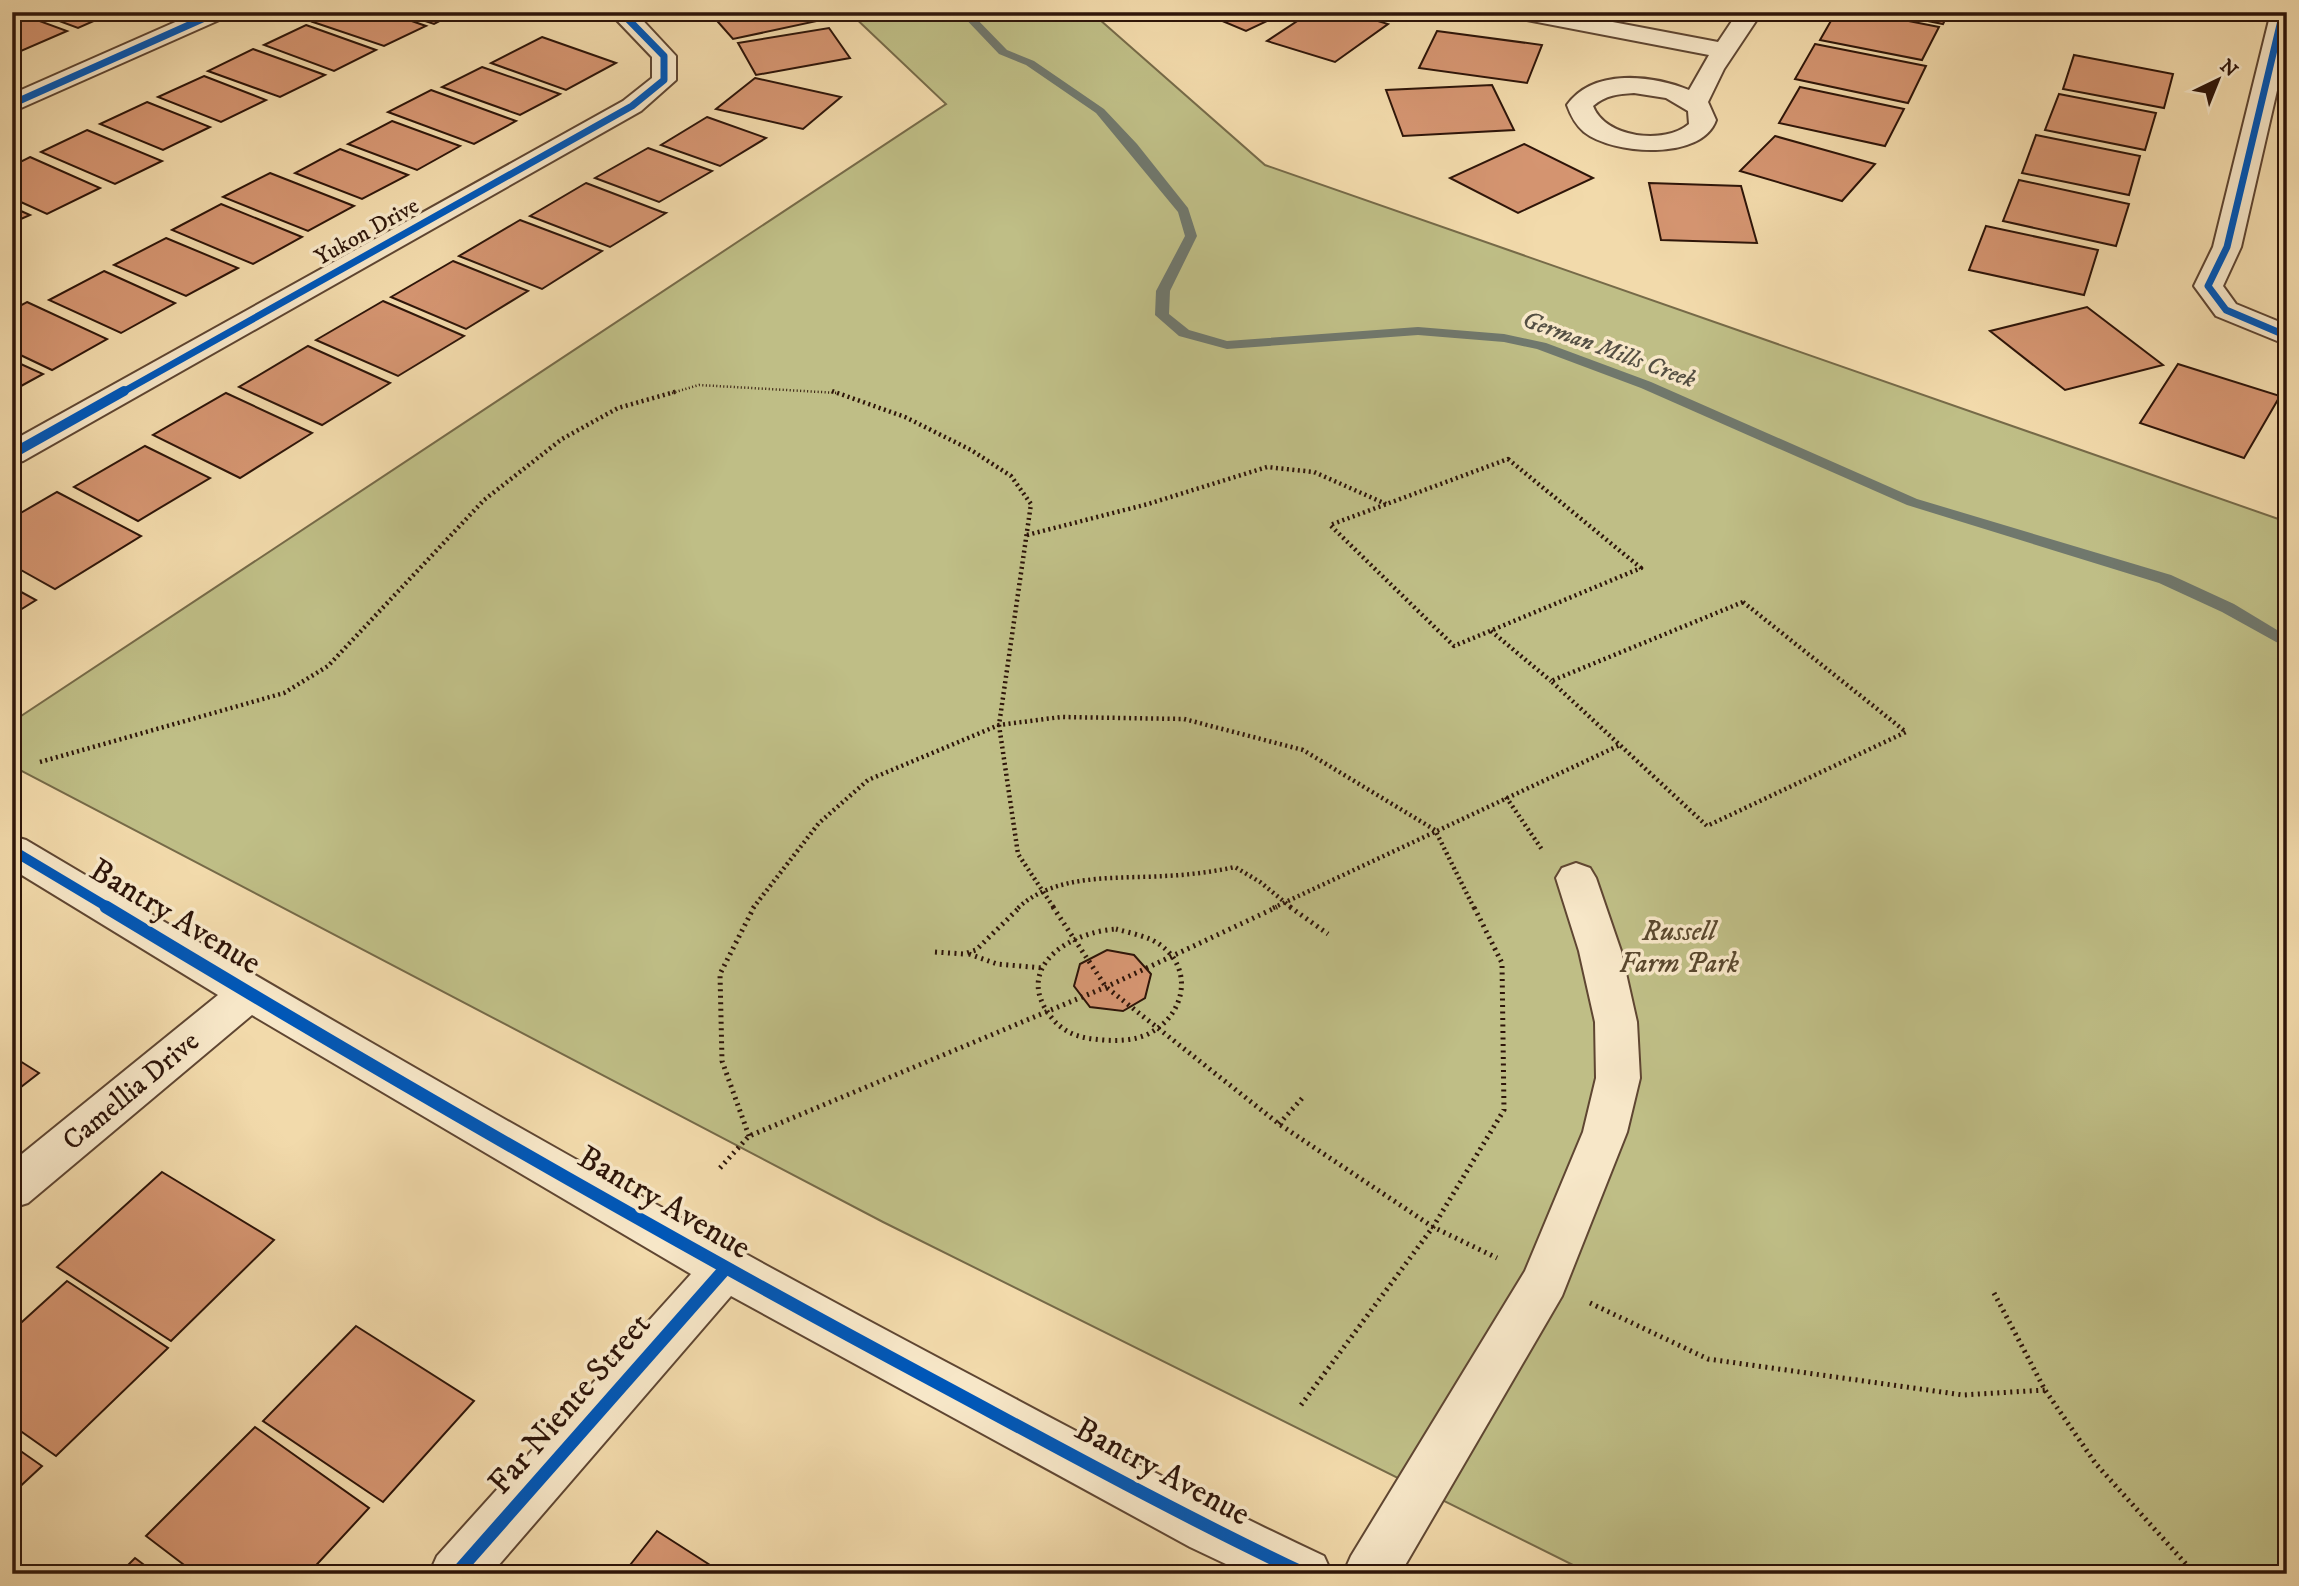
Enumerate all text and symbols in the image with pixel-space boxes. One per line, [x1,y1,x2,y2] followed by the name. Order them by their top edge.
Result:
[2184,46,2254,116] north arrow
[2215,55,2242,83] text: N
[310,192,424,272] street label: Yukon Drive
[1518,305,1700,395] water label: German Mills Creek
[82,850,268,984] street label: Bantry Avenue
[1619,914,1739,981] park label: Russell Farm Park
[56,1024,206,1158] street label: Camellia Drive
[570,1137,758,1269] street label: Bantry Avenue
[480,1305,660,1503] street label: Far Niente Street
[1067,1409,1257,1535] street label: Bantry Avenue

